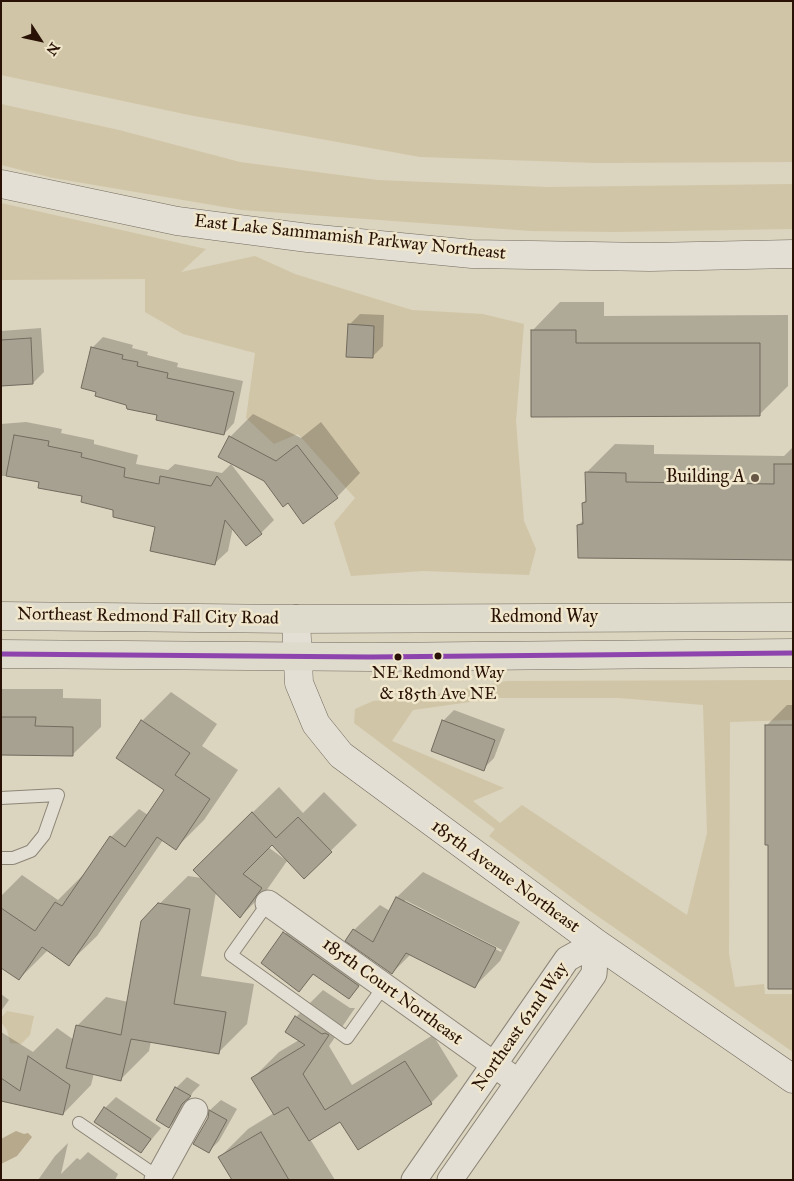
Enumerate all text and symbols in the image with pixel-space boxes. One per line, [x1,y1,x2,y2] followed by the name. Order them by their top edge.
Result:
[15,15,65,65] north arrow
[42,39,63,59] text: N
[193,211,507,265] street label: East Lake Sammamish Parkway Northeast
[666,467,745,489] place label: Building A
[749,472,761,484] marker: Building A
[17,604,279,630] street label: Northeast Redmond Fall City Road
[490,607,598,629] street label: Redmond Way
[433,651,443,661] marker: NE Redmond Way & 185th Ave NE
[393,652,403,662] unlabelled marker
[372,664,504,704] place label: NE Redmond Way & 185th Ave NE
[426,816,584,938] street label: 185th Avenue Northeast
[317,934,467,1050] street label: 185th Court Northeast
[469,959,573,1095] street label: Northeast 62nd Way

